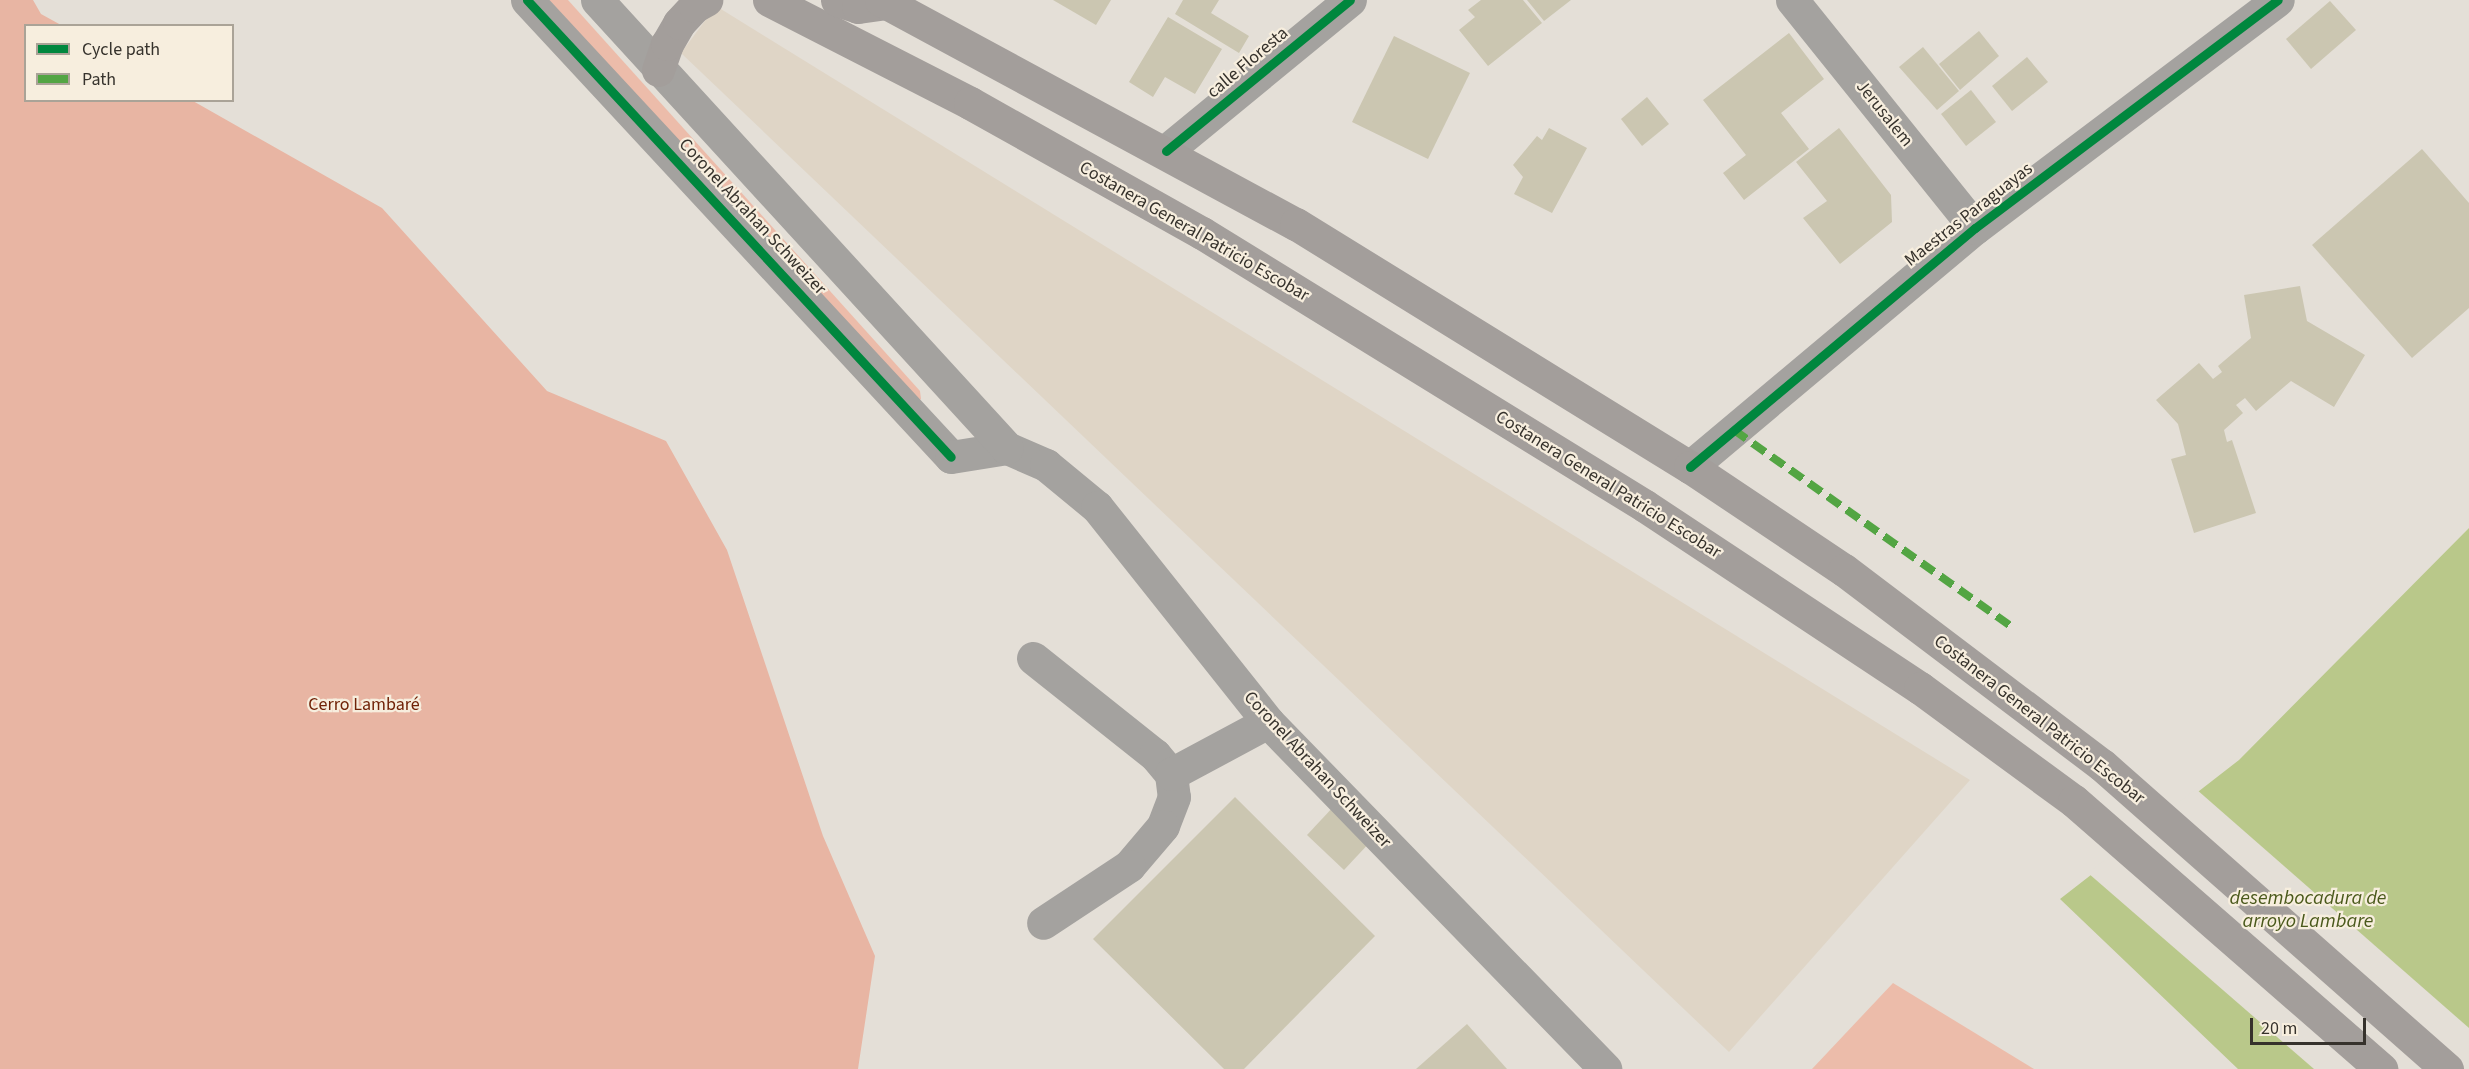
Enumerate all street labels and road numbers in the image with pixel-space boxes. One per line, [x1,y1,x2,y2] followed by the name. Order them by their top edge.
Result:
[1203,23,1293,103] street label: calle Floresta
[1851,77,1917,151] street label: Jerusalem
[674,134,830,300] street label: Coronel Abrahan Schweizer
[1075,157,1313,307] street label: Costanera General Patricio Escobar
[1901,158,2037,272] street label: Maestras Paraguayas
[1491,406,1725,564] street label: Costanera General Patricio Escobar
[1929,631,2149,809] street label: Costanera General Patricio Escobar
[1239,687,1395,853] street label: Coronel Abrahan Schweizer

